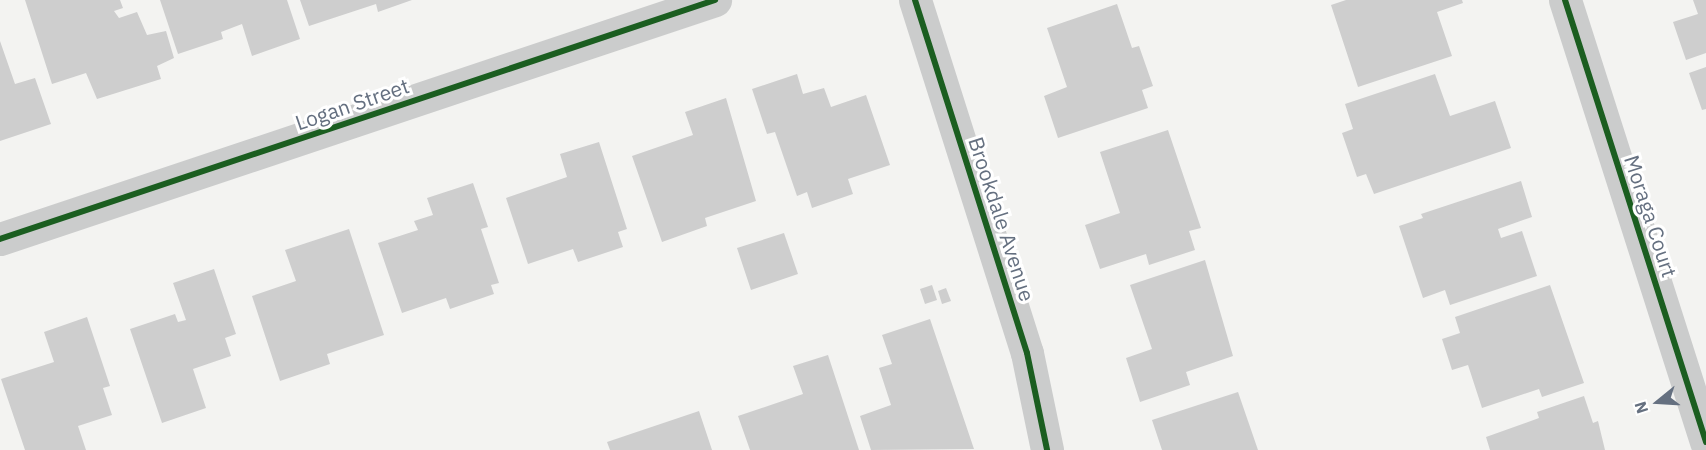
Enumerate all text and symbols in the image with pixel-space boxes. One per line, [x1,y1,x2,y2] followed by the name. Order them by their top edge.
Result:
[292,73,412,135] street label: Logan Street
[964,134,1040,304] street label: Brookdale Avenue
[1619,152,1683,280] street label: Moraga Court
[1628,372,1688,432] north arrow
[1630,399,1652,416] text: N

